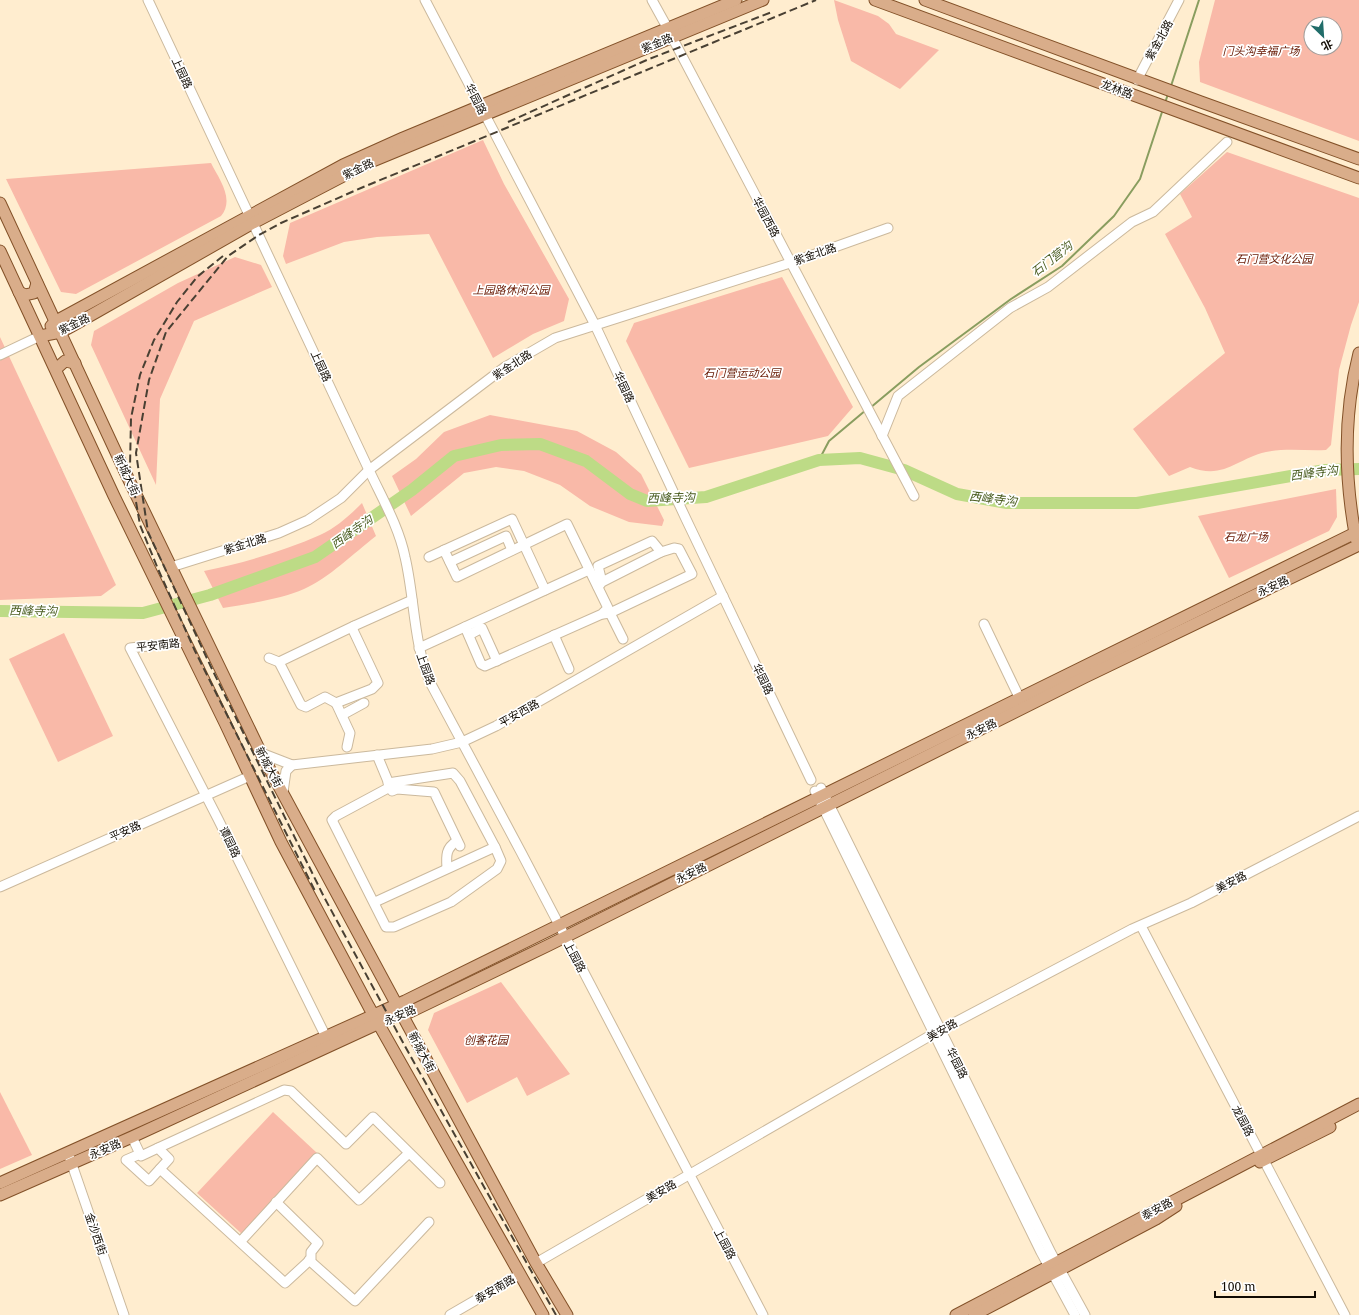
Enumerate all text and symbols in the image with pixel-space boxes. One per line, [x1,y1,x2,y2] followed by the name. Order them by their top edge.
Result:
[1303,16,1343,56] north arrow
[1141,17,1176,63] street label: 紫金北路
[639,29,675,56] street label: 紫金路
[1319,36,1336,55] text: 北
[1223,43,1300,58] park label: 门头沟幸福广场
[169,55,196,91] street label: 上园路
[1099,76,1135,101] street label: 龙林路
[462,81,491,117] street label: 华园路
[340,155,376,183] street label: 紫金路
[749,194,783,240] street label: 华园西路
[1028,236,1077,280] water label: 石门营沟
[792,239,838,268] street label: 紫金北路
[1236,251,1314,266] park label: 石门营文化公园
[473,282,551,297] park label: 上园路休闲公园
[56,310,92,338] street label: 紫金路
[489,346,534,383] street label: 紫金北路
[308,348,335,384] street label: 上园路
[704,365,782,380] park label: 石门营运动公园
[611,369,638,405] street label: 华园路
[111,452,144,498] street label: 新城大街
[1289,461,1341,484] water label: 西峰寺沟
[968,487,1020,510] water label: 西峰寺沟
[647,489,697,506] water label: 西峰寺沟
[327,510,378,552] water label: 西峰寺沟
[1224,529,1269,544] park label: 石龙广场
[222,530,268,557] street label: 紫金北路
[1255,572,1291,599] street label: 永安路
[9,602,59,619] water label: 西峰寺沟
[135,635,181,654] street label: 平安南路
[414,651,439,687] street label: 上园路
[749,661,777,697] street label: 华园路
[496,695,542,730] street label: 平安西路
[963,715,999,743] street label: 永安路
[252,744,286,790] street label: 新城大街
[107,817,143,844] street label: 平安路
[216,824,244,860] street label: 谭园路
[673,859,709,887] street label: 永安路
[1213,867,1249,896] street label: 美安路
[561,939,590,975] street label: 上园路
[382,1001,418,1028] street label: 永安路
[924,1015,960,1044] street label: 美安路
[405,1029,439,1075] street label: 新城大街
[464,1032,510,1047] park label: 创客花园
[943,1045,972,1081] street label: 华园路
[1229,1103,1258,1139] street label: 龙园路
[87,1135,123,1162] street label: 永安路
[643,1176,679,1205] street label: 美安路
[1139,1194,1175,1223] street label: 泰安路
[82,1211,111,1257] street label: 金沙西街
[711,1226,740,1262] street label: 上园路
[472,1271,518,1306] street label: 泰安南路
[1215,1273,1315,1299] scale bar
[1221,1278,1256,1295] text: 100 m

